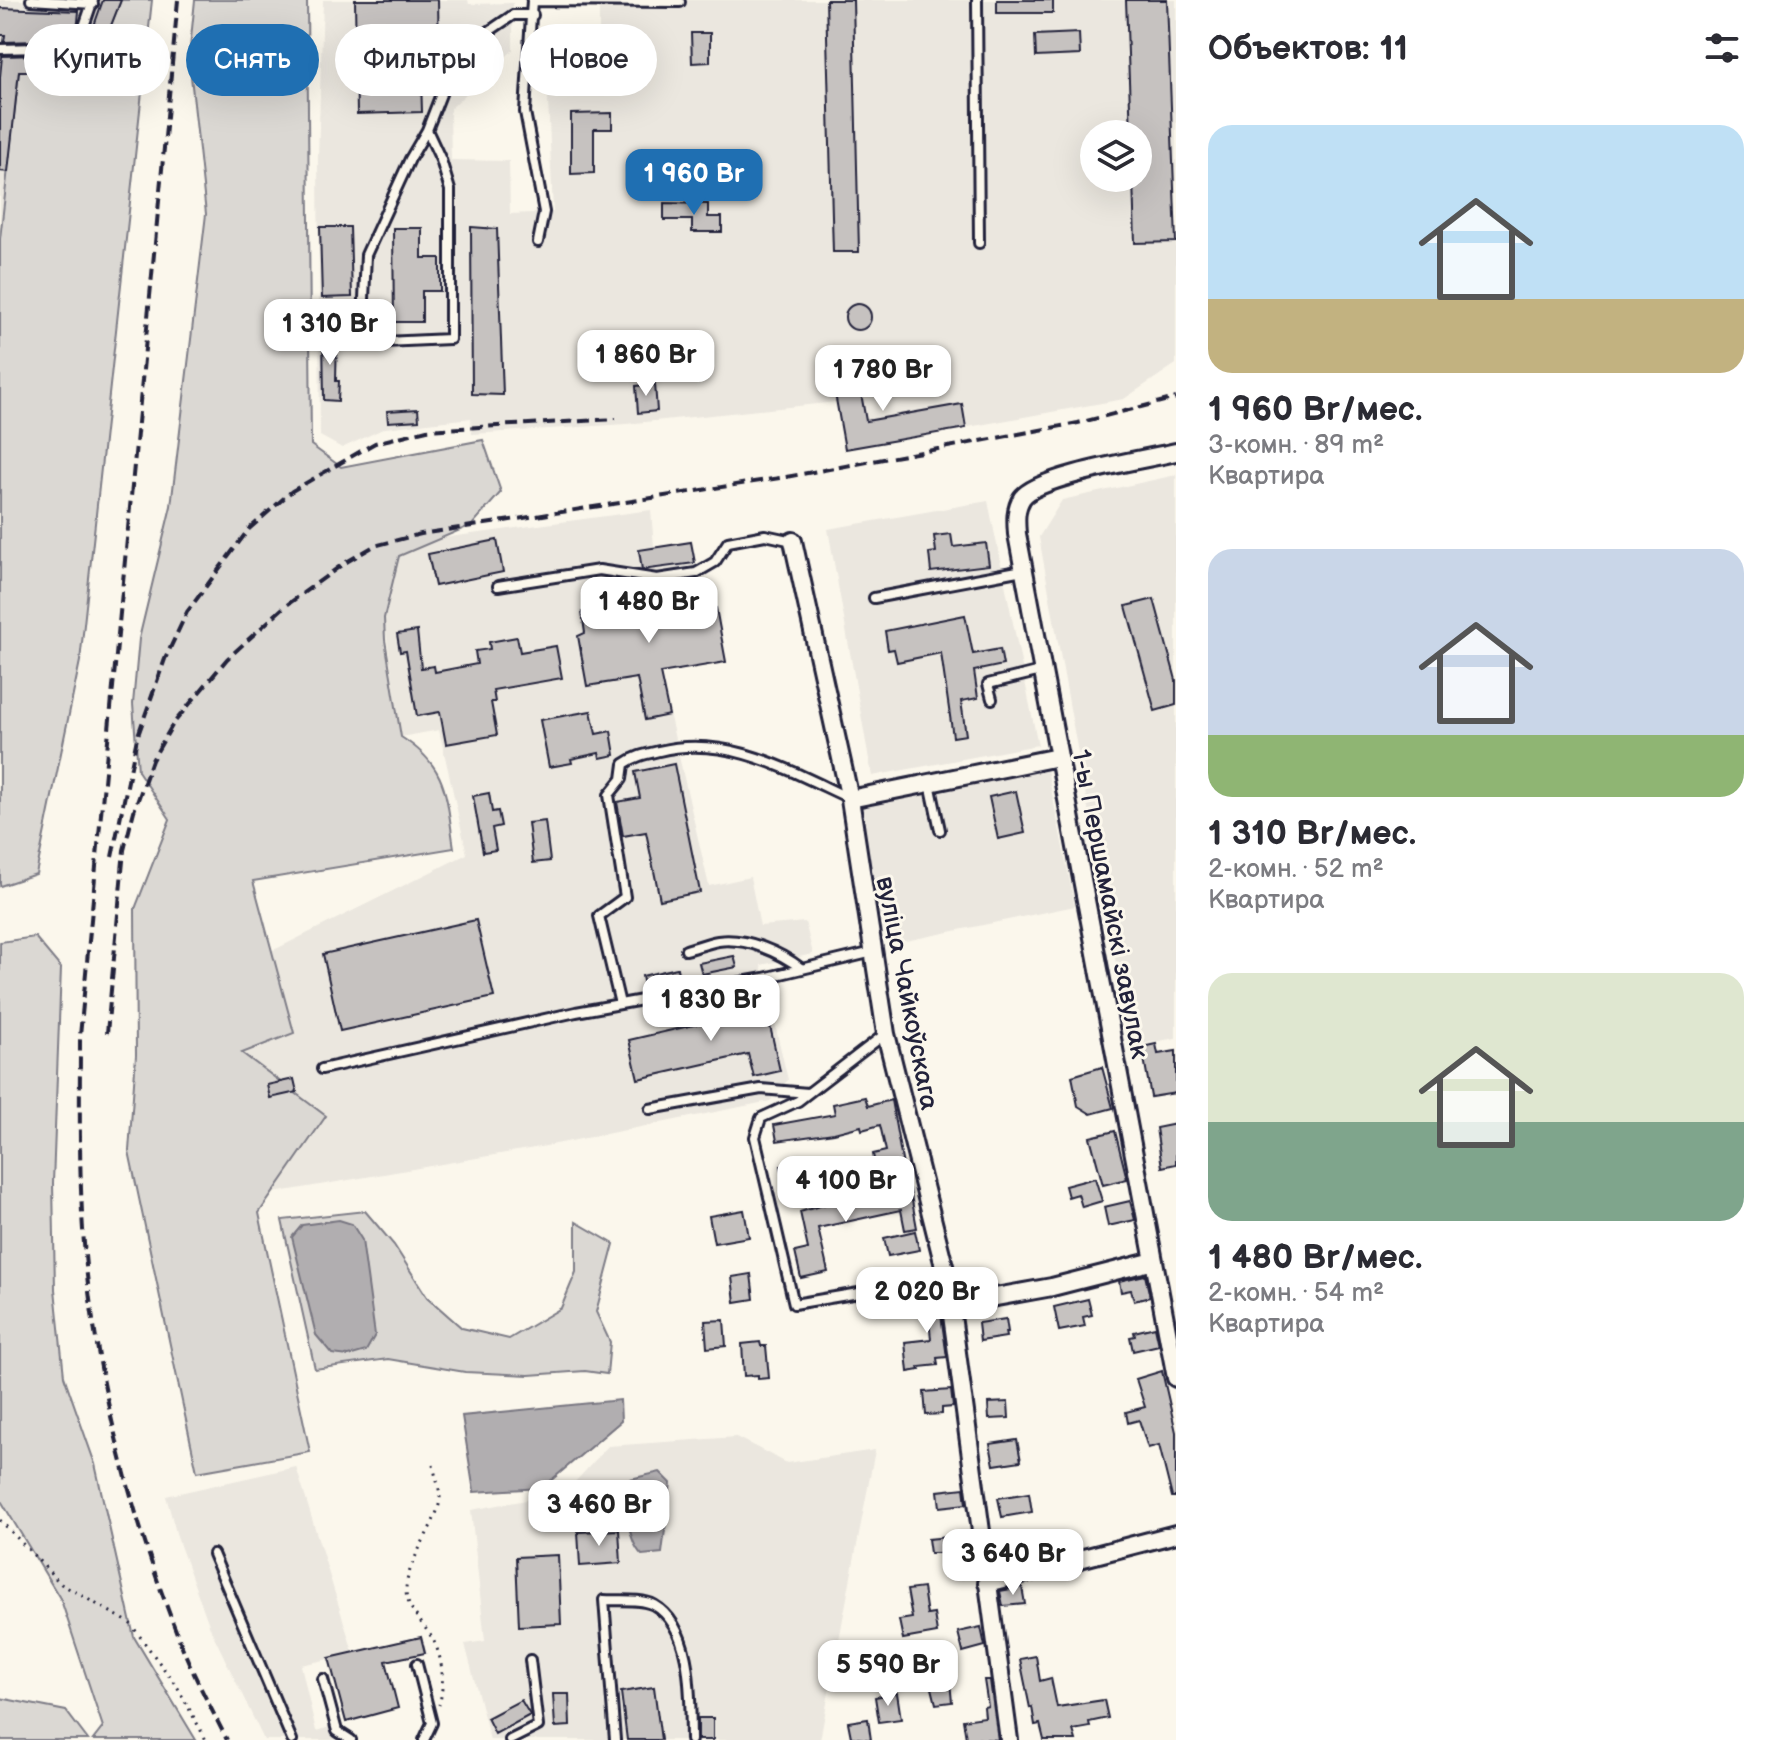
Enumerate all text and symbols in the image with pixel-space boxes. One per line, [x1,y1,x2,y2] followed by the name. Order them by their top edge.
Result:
[24,24,170,96] chip: Купить
[186,24,319,96] chip: Снять
[335,24,504,96] chip: Фильтры
[520,24,657,96] chip: Новое
[1700,26,1744,70] icon: filters
[1208,28,1408,69] text: Объектов: 11
[1080,120,1152,192] map controls
[1080,120,1152,192] button: layers
[611,149,777,217] pin: 1 960 Br
[644,159,744,190] text: 1 960 Br
[1404,177,1548,321] icon: home
[247,299,413,367] pin: 1 310 Br
[282,309,378,340] text: 1 310 Br
[563,330,729,398] pin: 1 860 Br
[595,340,697,371] text: 1 860 Br
[800,345,966,413] pin: 1 780 Br
[833,355,933,386] text: 1 780 Br
[1208,389,1422,430] text: 1 960 Br/мес.
[1208,430,1384,461] text: 3-комн. · 89 m²
[1208,461,1325,492] text: Квартира
[566,577,732,645] pin: 1 480 Br
[599,587,699,618] text: 1 480 Br
[1404,601,1548,745] icon: home
[1064,747,1155,1062] street label: 1-ы Першамайскі завулак
[1208,813,1416,854] text: 1 310 Br/мес.
[1208,854,1384,885] text: 2-комн. · 52 m²
[869,874,944,1113] street label: вуліца Чайкоўскага
[1208,885,1325,916] text: Квартира
[628,975,794,1043] pin: 1 830 Br
[661,985,761,1016] text: 1 830 Br
[1404,1025,1548,1169] icon: home
[763,1156,929,1224] pin: 4 100 Br
[795,1166,897,1197] text: 4 100 Br
[1208,1237,1422,1278] text: 1 480 Br/мес.
[844,1267,1010,1335] pin: 2 020 Br
[874,1277,980,1308] text: 2 020 Br
[1208,1278,1384,1309] text: 2-комн. · 54 m²
[1208,1309,1325,1340] text: Квартира
[516,1480,682,1548] pin: 3 460 Br
[546,1490,652,1521] text: 3 460 Br
[930,1529,1096,1597] pin: 3 640 Br
[960,1539,1066,1570] text: 3 640 Br
[805,1640,971,1708] pin: 5 590 Br
[836,1650,940,1681] text: 5 590 Br

